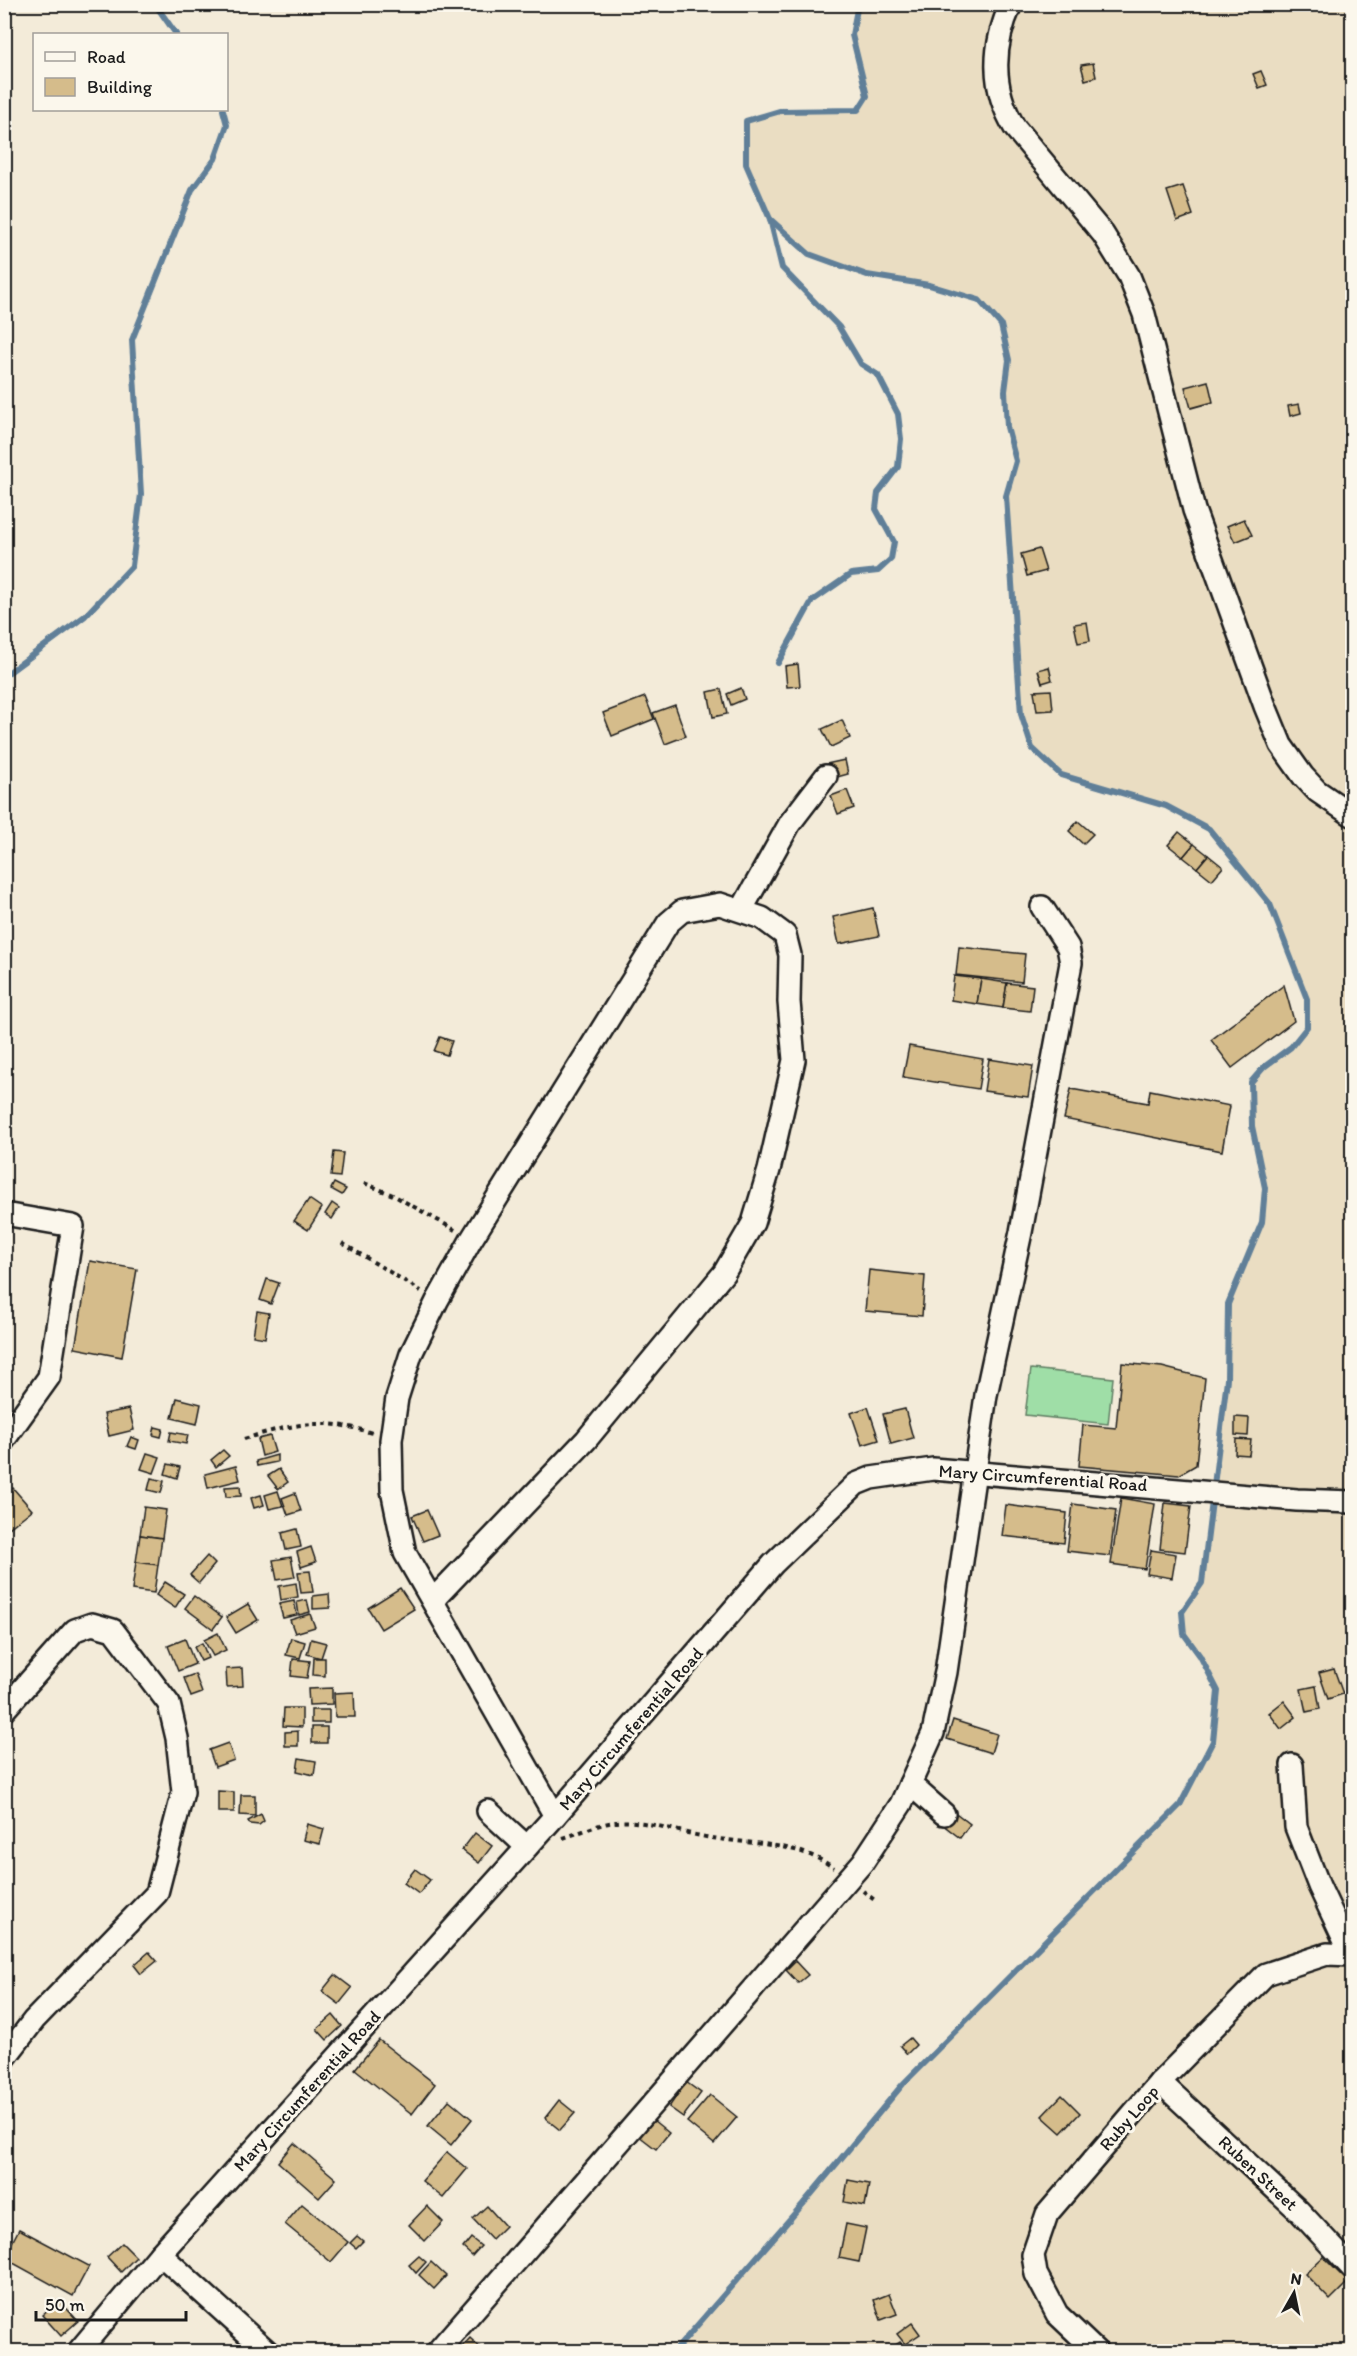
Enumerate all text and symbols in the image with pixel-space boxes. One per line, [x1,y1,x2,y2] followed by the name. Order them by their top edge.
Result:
[33,33,228,111] legend
[87,46,126,68] text: Road
[87,76,153,98] text: Building
[938,1460,1148,1496] street label: Mary Circumferential Road
[554,1643,708,1815] street label: Mary Circumferential Road
[229,2006,385,2176] street label: Mary Circumferential Road
[1095,2081,1163,2155] street label: Ruby Loop
[1214,2131,1302,2215] street label: Ruben Street
[1264,2263,1324,2323] north arrow
[1289,2268,1303,2289] text: N
[36,2284,186,2322] scale bar
[45,2294,85,2316] text: 50 m

